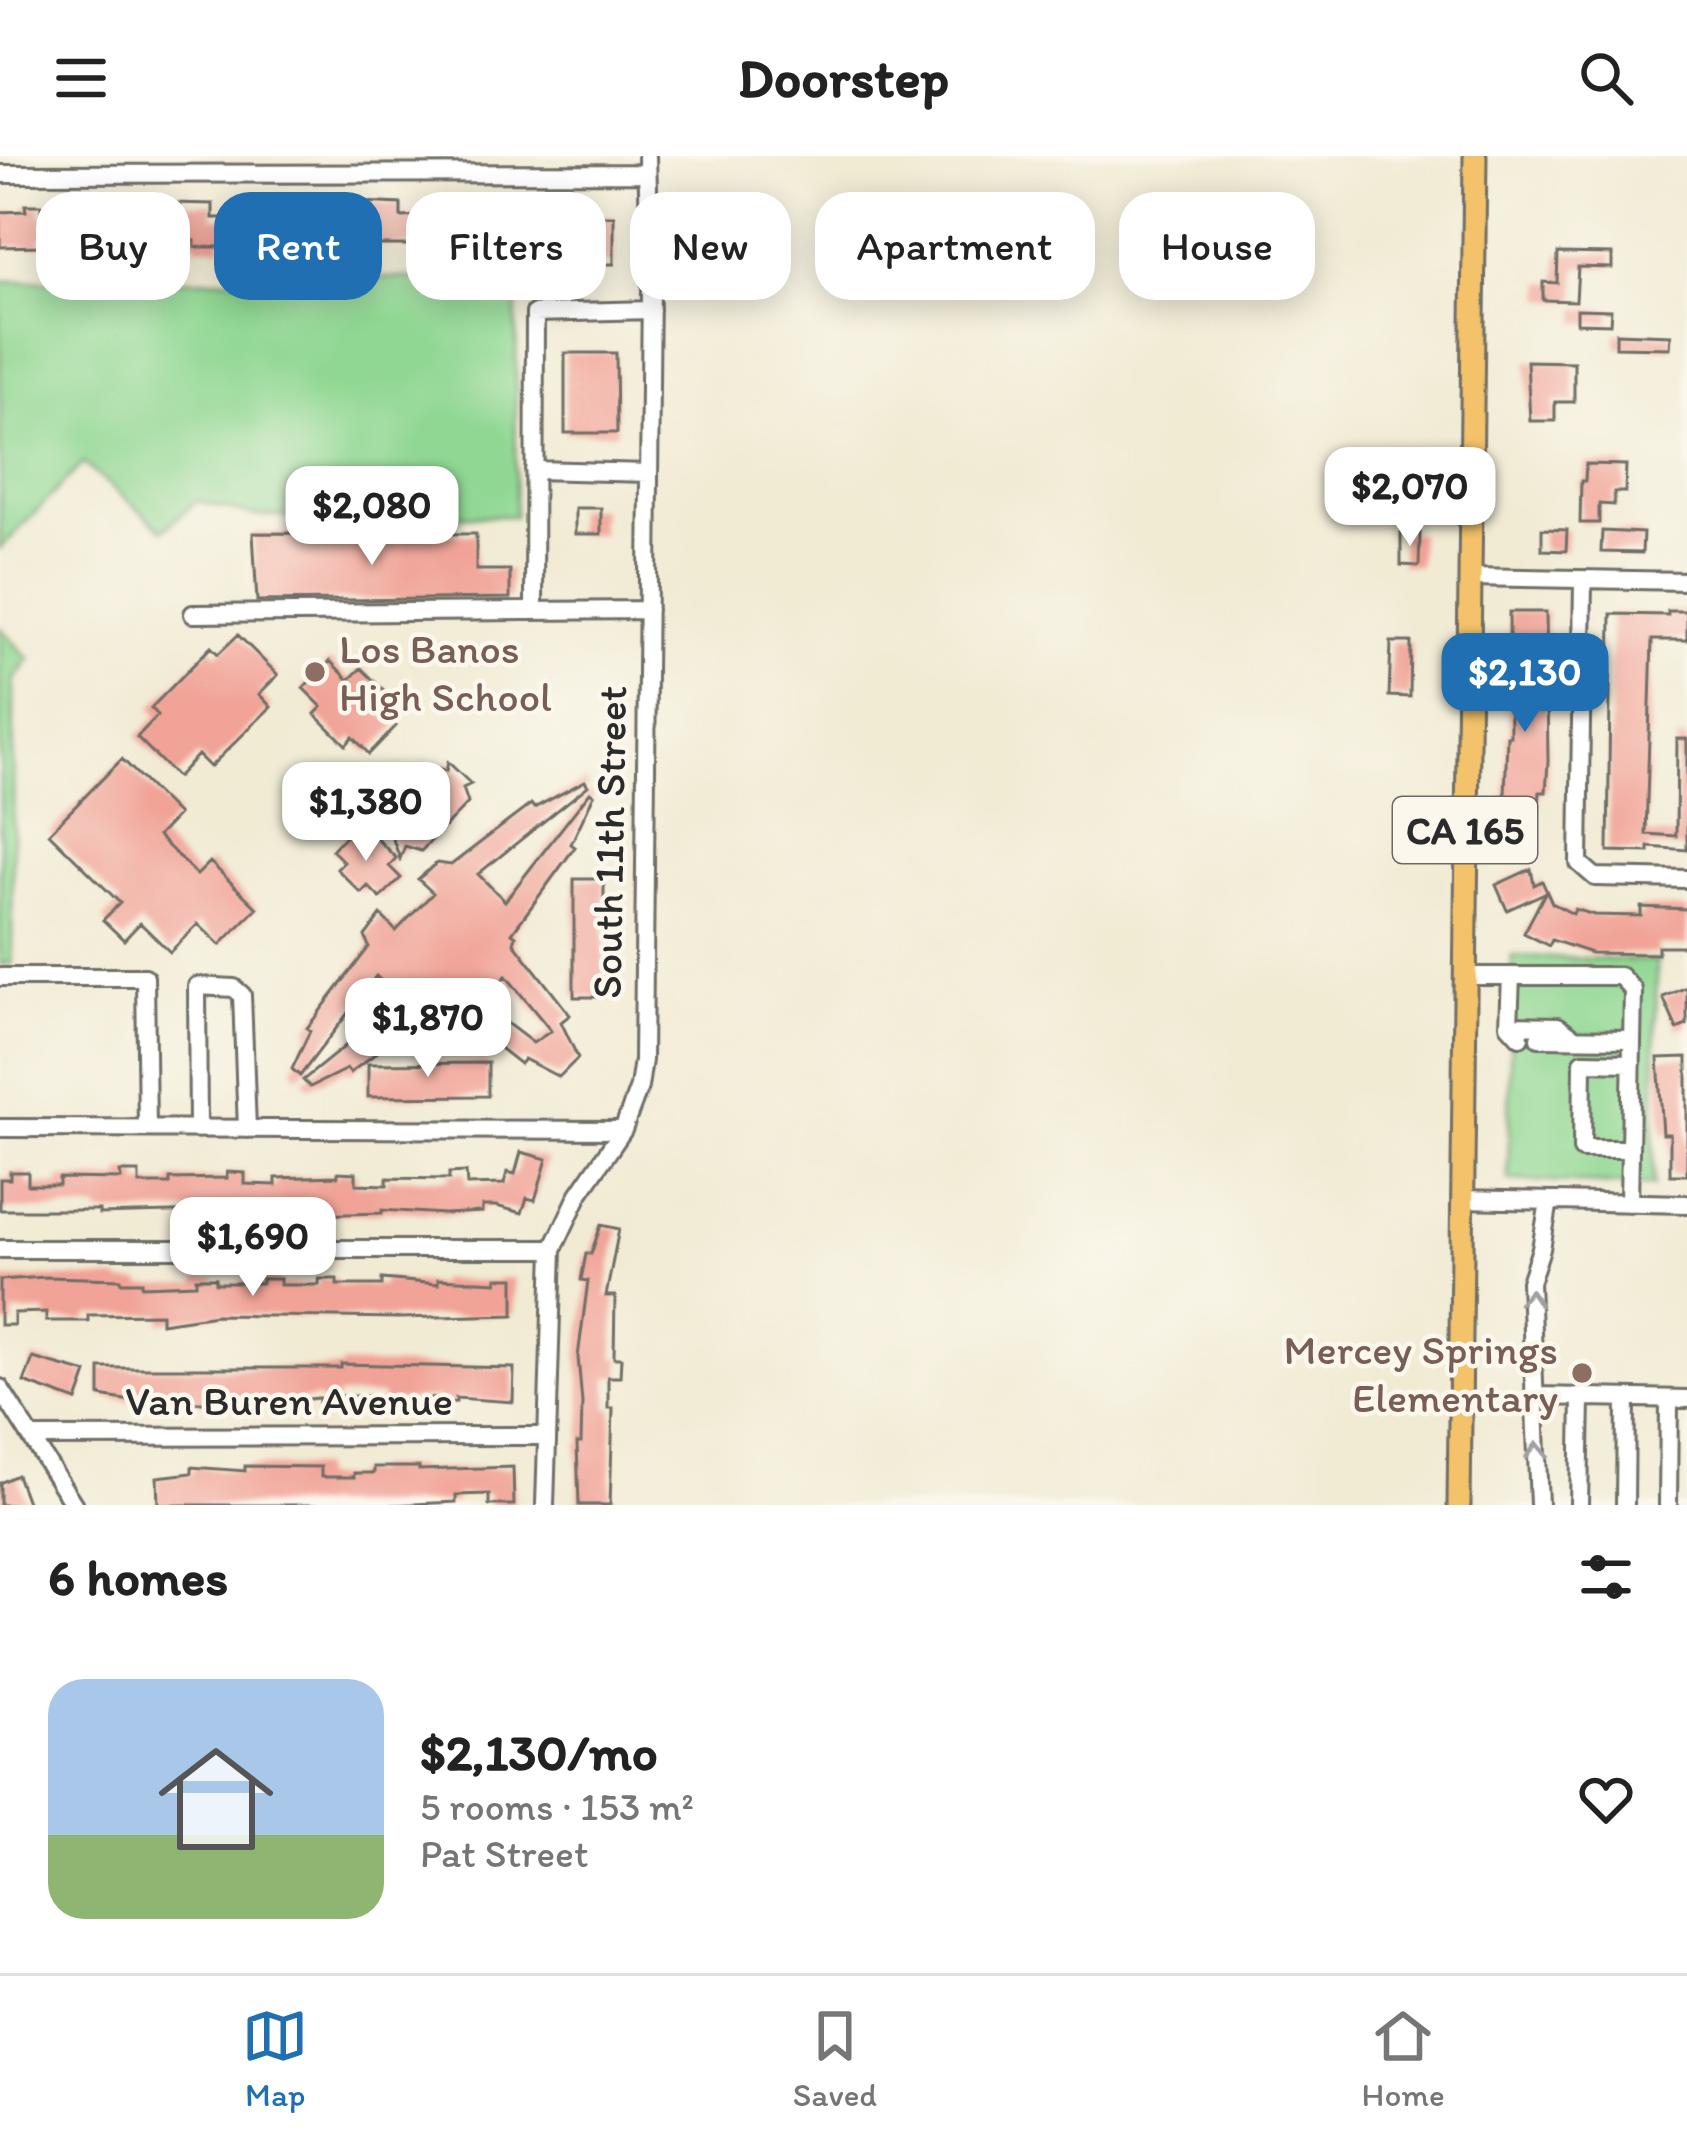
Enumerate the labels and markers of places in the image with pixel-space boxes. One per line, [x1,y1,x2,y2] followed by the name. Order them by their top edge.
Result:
[1312,447,1508,549] pin: $2,070
[274,466,470,568] pin: $2,080
[339,623,552,722] place label: Los Banos High School
[1427,633,1623,735] pin: $2,130
[302,659,328,685] marker: Los Banos High School
[268,762,464,864] pin: $1,380
[330,978,526,1080] pin: $1,870
[155,1197,351,1299] pin: $1,690
[1284,1324,1558,1423] place label: Mercey Springs Elementary
[1569,1360,1595,1386] marker: Mercey Springs Elementary

